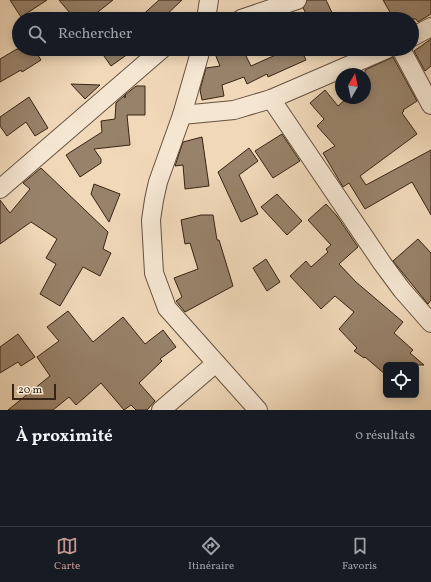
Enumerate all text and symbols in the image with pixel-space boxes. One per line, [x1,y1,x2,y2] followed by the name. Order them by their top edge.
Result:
[12,12,419,56] search box
[26,23,48,45] icon: search
[58,24,132,45] text: Rechercher
[335,68,371,104] north arrow
[383,362,419,398] map controls
[383,362,419,398] button: locate
[12,382,56,401] scale bar
[18,383,42,398] text: 20 m
[16,425,113,448] text: À proximité
[355,427,415,445] text: 0 résultats
[54,535,80,574] tab: Carte
[188,535,234,574] tab: Itinéraire
[342,535,377,574] tab: Favoris

